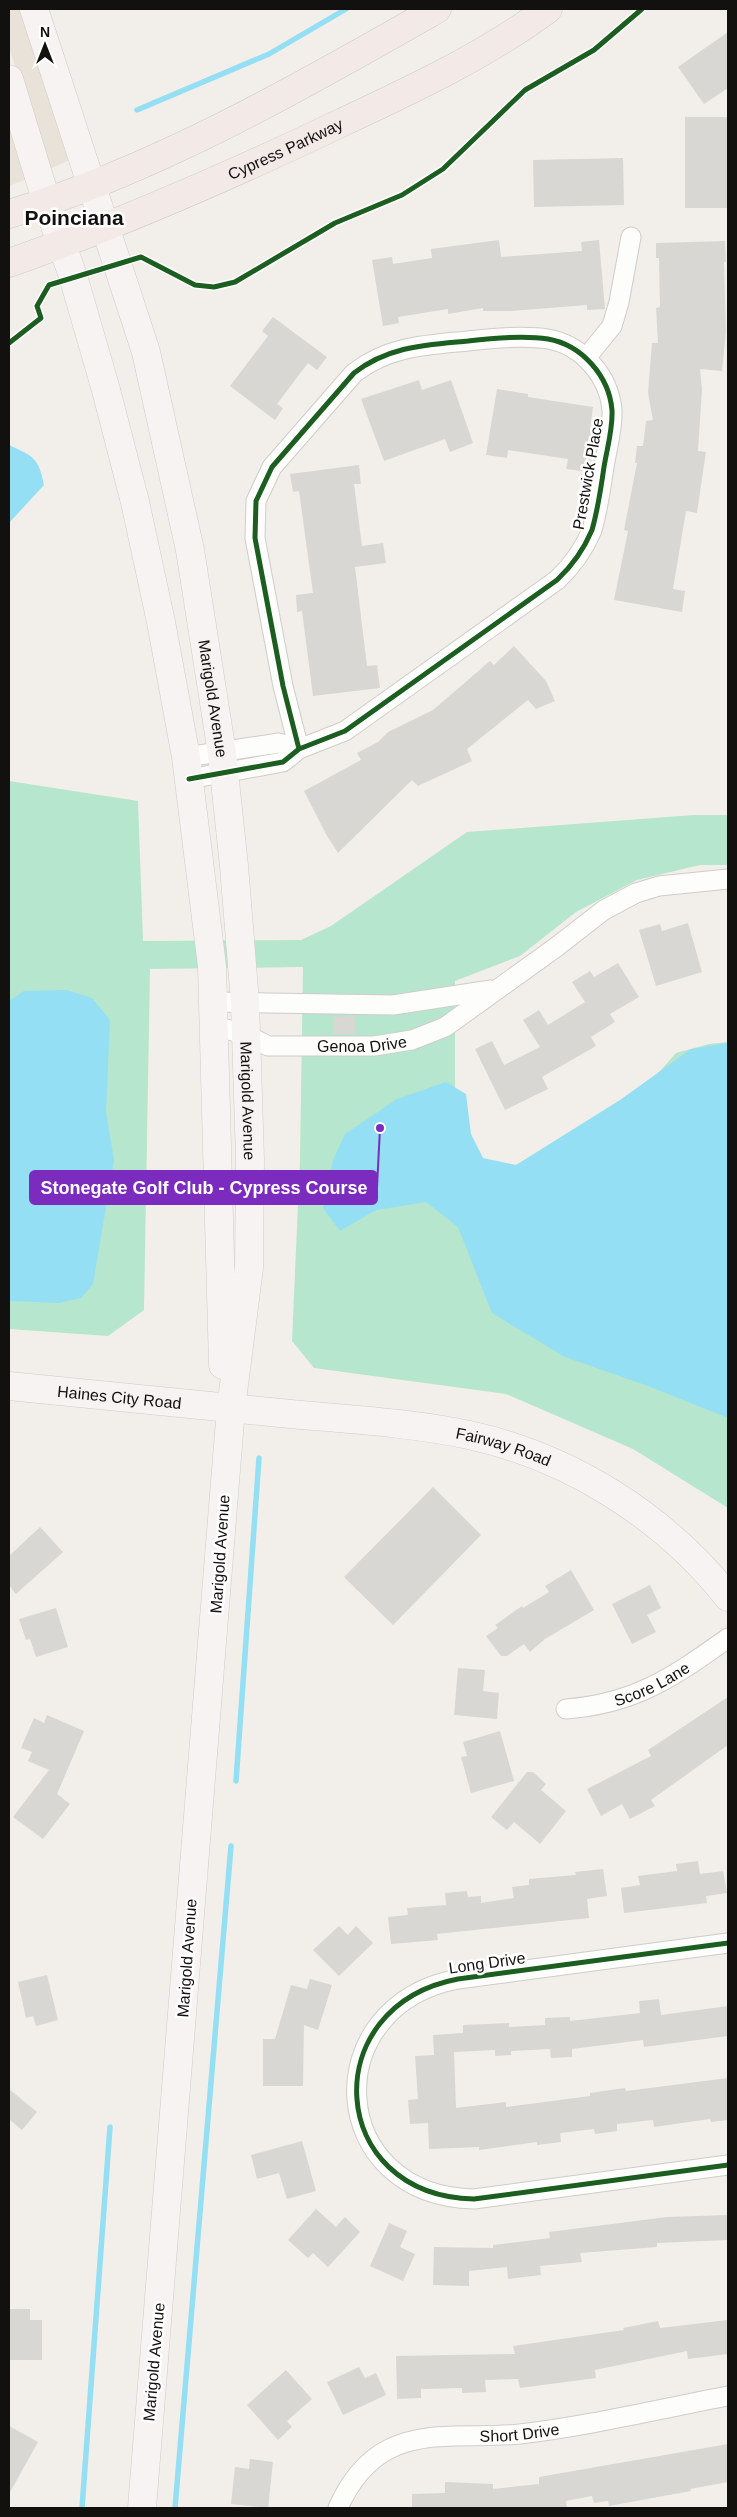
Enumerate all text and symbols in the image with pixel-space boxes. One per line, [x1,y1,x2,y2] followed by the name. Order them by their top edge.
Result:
[20,20,70,70] north arrow
[40,24,50,40] text: N
[225,115,345,183] street label: Cypress Parkway
[24,206,124,229] district label: Poinciana
[570,417,606,531] street label: Prestwick Place
[196,638,231,759] street label: Marigold Avenue
[317,1032,408,1055] street label: Genoa Drive
[238,1041,259,1161] street label: Marigold Avenue
[30,1171,377,1204] callout: Stonegate Golf Club - Cypress Course
[40,1178,368,1198] text: Stonegate Golf Club - Cypress Course
[57,1382,182,1412] street label: Haines City Road
[454,1424,554,1469] street label: Fairway Road
[207,1494,233,1614] street label: Marigold Avenue
[612,1659,692,1709] street label: Score Lane
[174,1898,200,2018] street label: Marigold Avenue
[448,1949,527,1977] street label: Long Drive
[140,2302,168,2422] street label: Marigold Avenue
[480,2420,561,2444] street label: Short Drive

